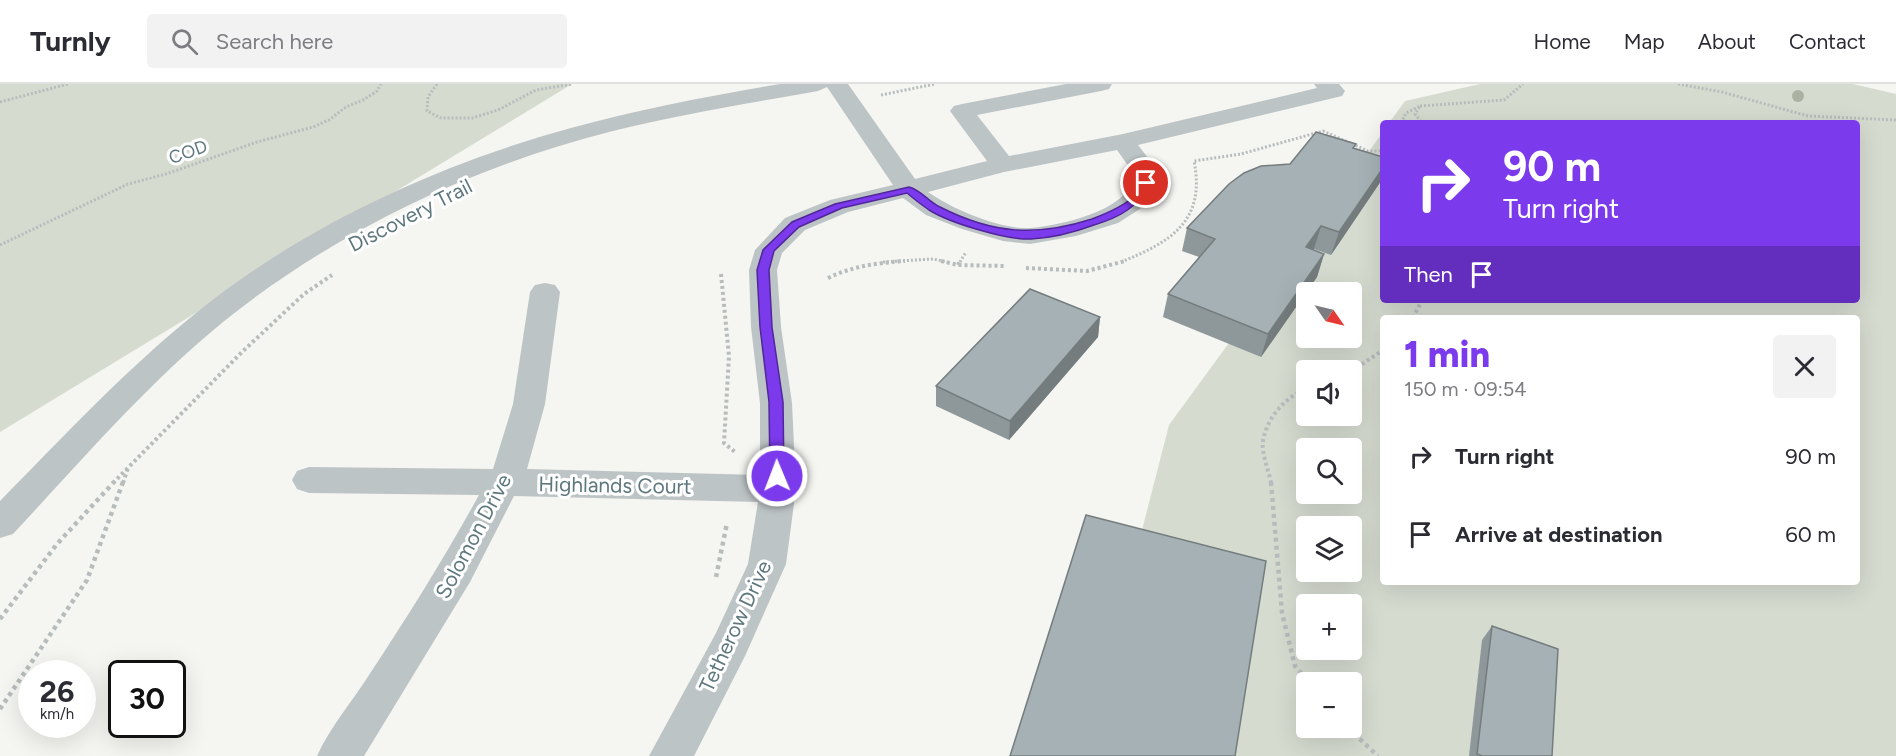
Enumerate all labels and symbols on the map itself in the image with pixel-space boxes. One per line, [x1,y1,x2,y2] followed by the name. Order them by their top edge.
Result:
[166,135,210,169] street label: COD
[1120,157,1171,208] pin
[344,173,476,257] street label: Discovery Trail
[1296,282,1362,348] north arrow
[745,444,809,508] position arrow
[430,469,516,603] street label: Solomon Drive
[538,471,692,499] street label: Highlands Court
[694,556,776,696] street label: Tetherow Drive
[108,660,186,738] speed limit sign: 30

